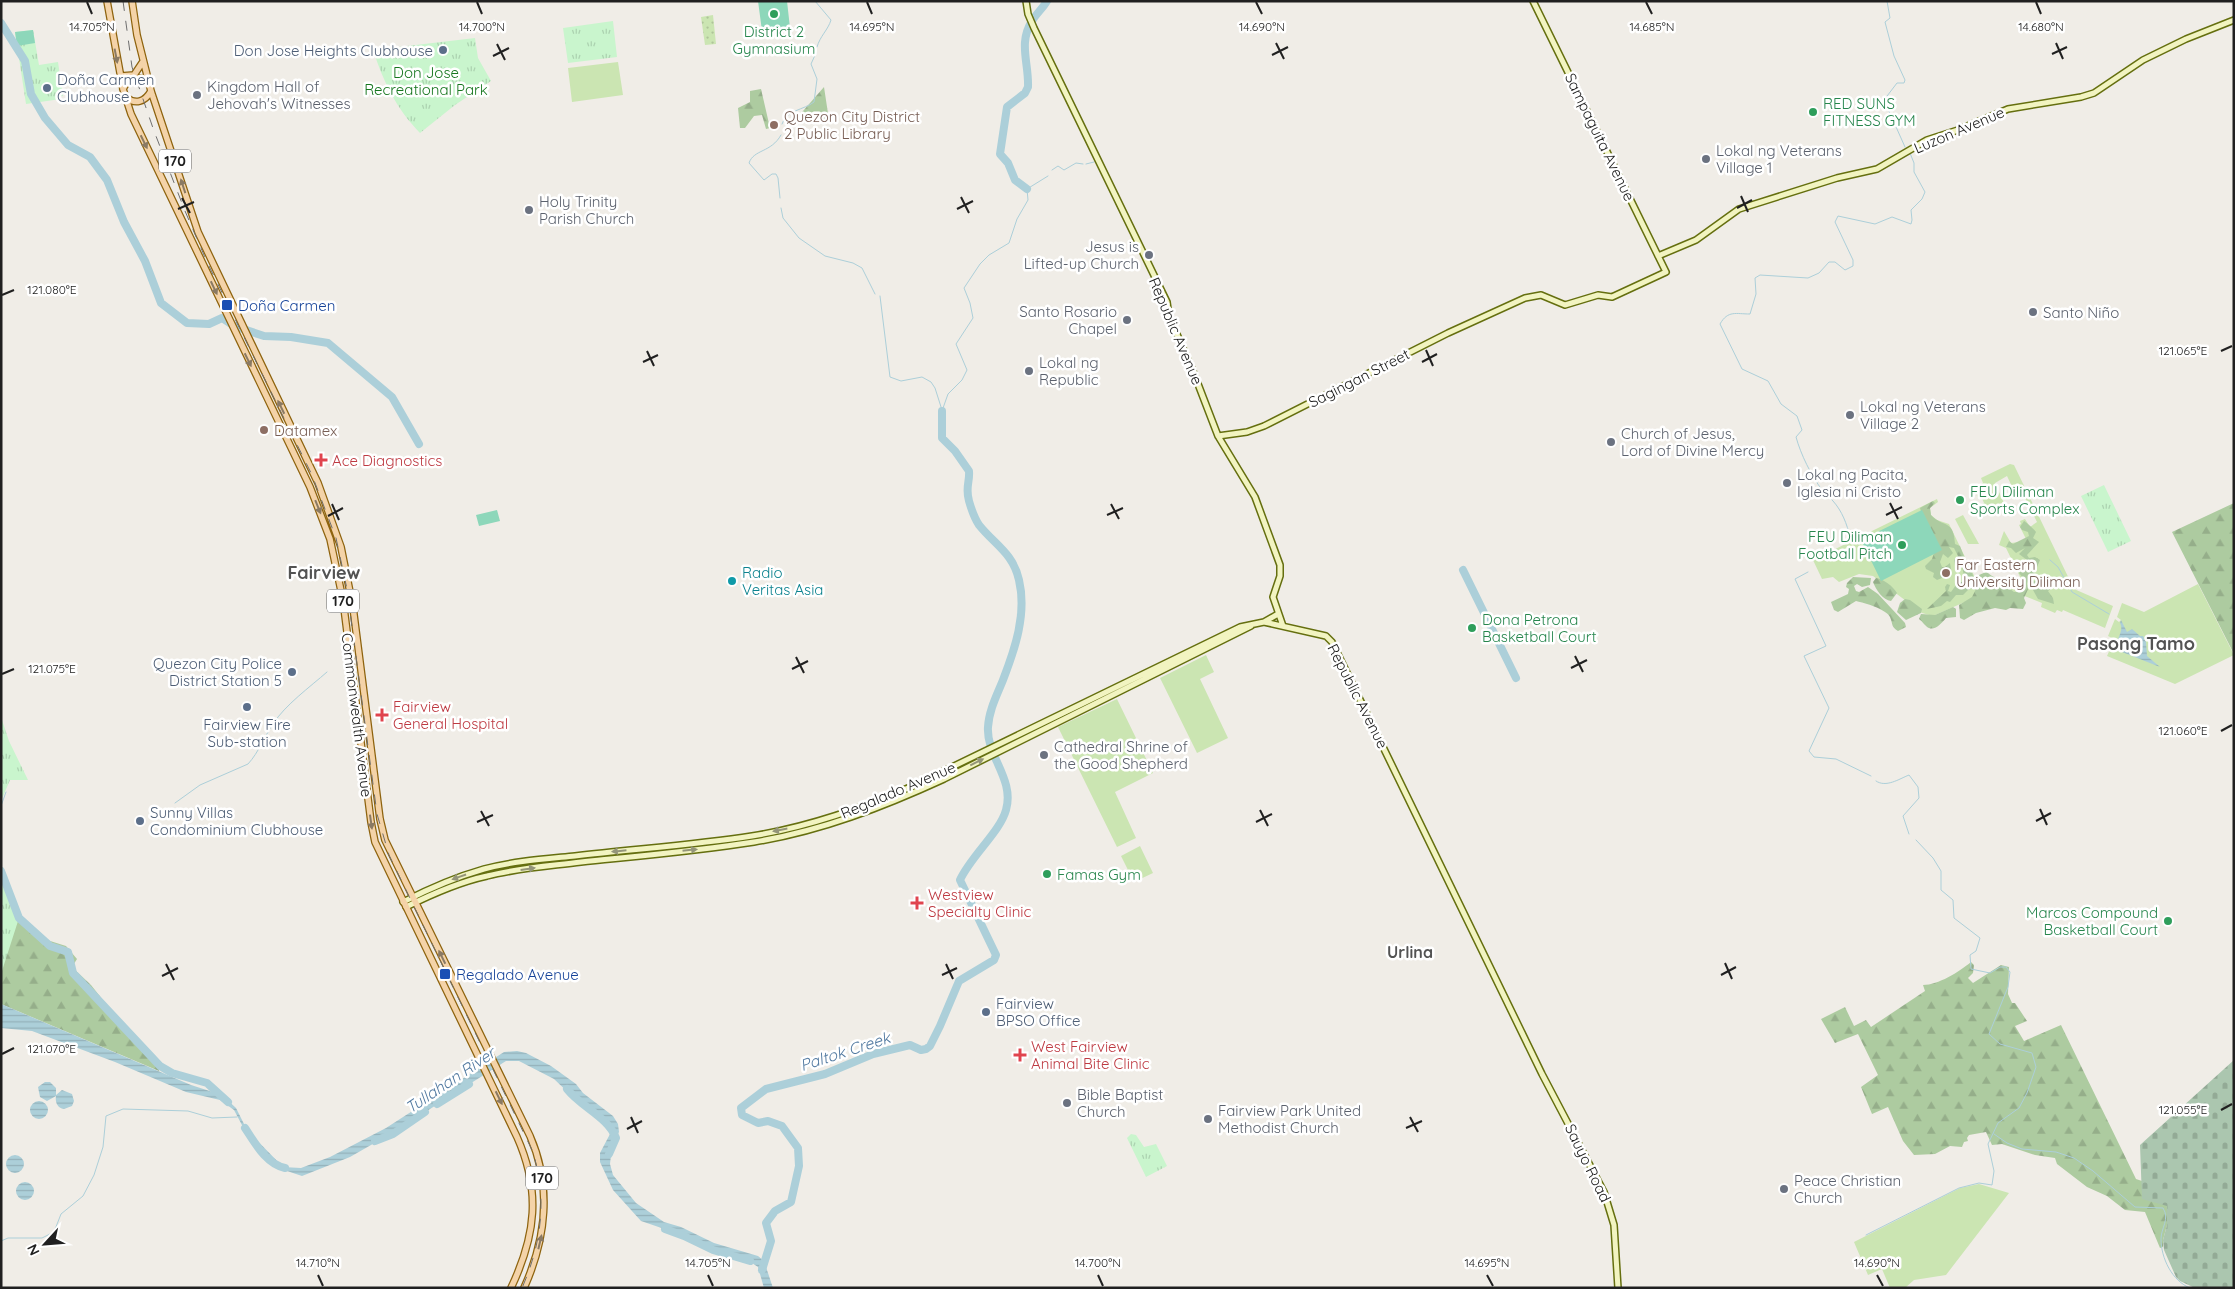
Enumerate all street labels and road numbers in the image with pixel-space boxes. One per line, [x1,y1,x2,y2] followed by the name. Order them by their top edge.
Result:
[1561,70,1639,204] street label: Sampaguita Avenue
[1911,102,2007,158] street label: Luzon Avenue
[159,150,191,172] road number: 170
[1145,274,1207,388] street label: Republic Avenue
[1305,344,1413,412] street label: Sagingan Street
[327,590,359,612] road number: 170
[338,632,376,798] street label: Commonwealth Avenue
[1323,640,1393,752] street label: Republic Avenue
[838,757,958,823] street label: Regalado Avenue
[1561,1121,1615,1205] street label: Sauyo Road
[526,1166,558,1190] road number: 170

